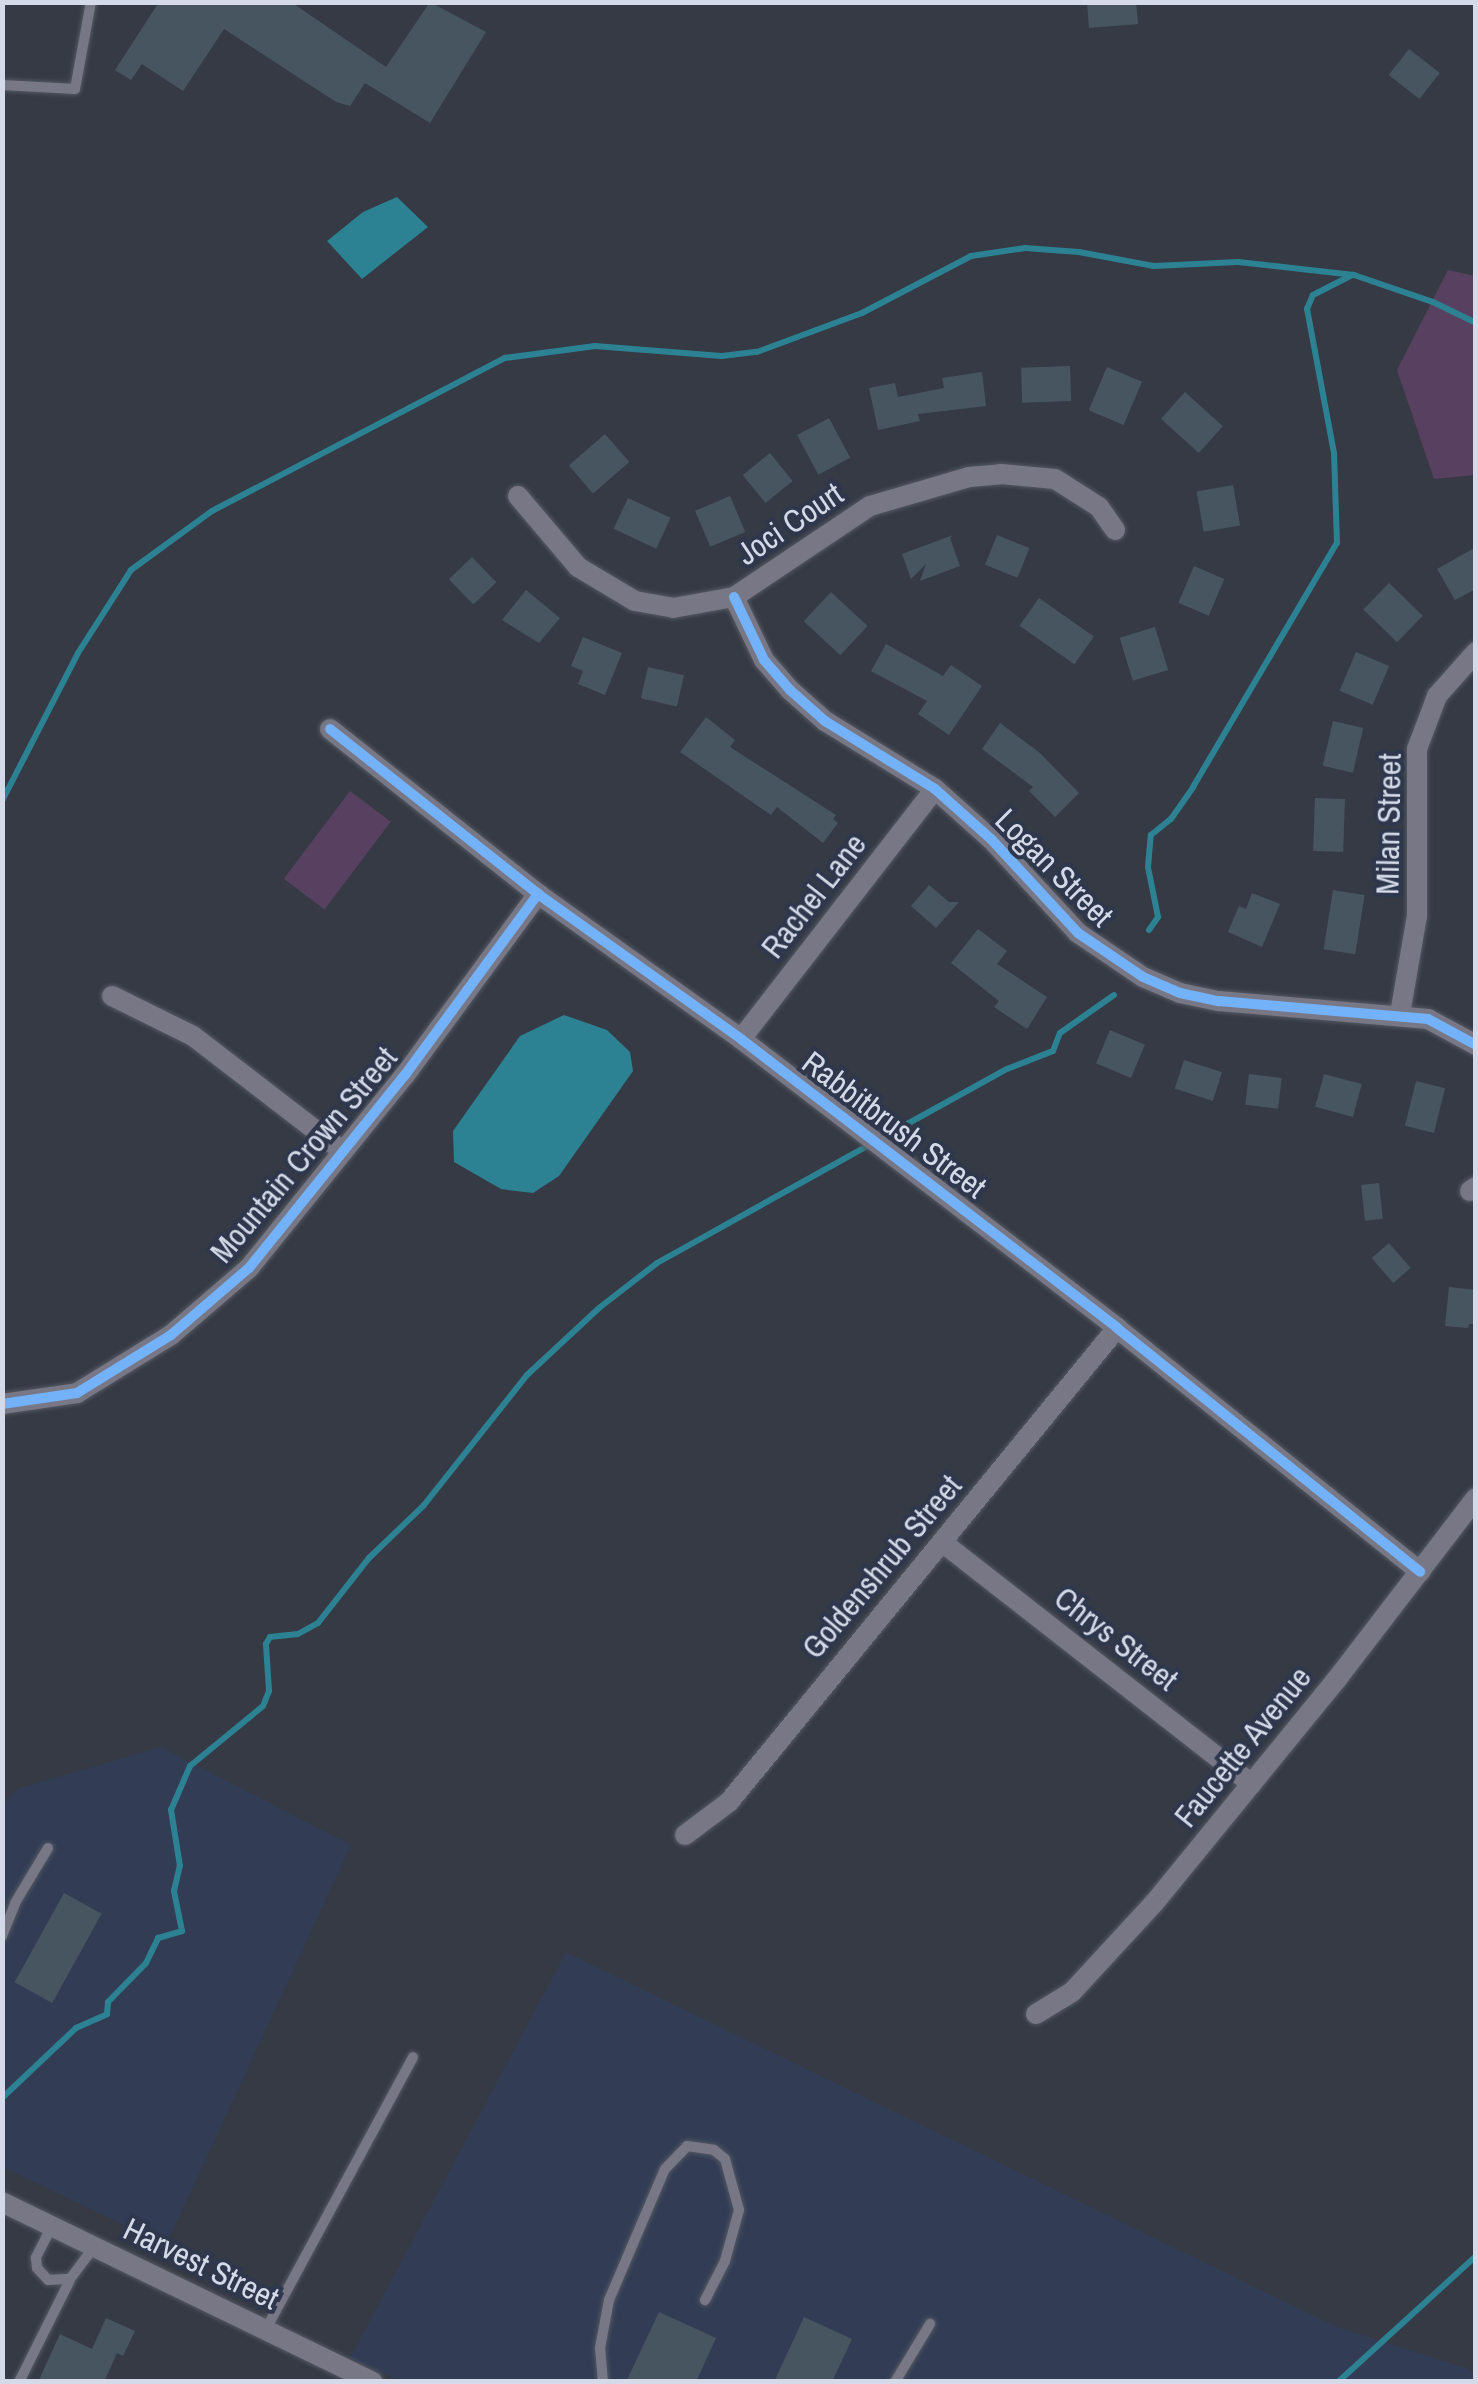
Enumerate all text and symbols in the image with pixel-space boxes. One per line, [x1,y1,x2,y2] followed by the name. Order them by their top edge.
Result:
[730,475,850,573] street label: Joci Court
[1369,753,1409,895] street label: Milan Street
[987,801,1121,935] street label: Logan Street
[754,826,874,966] street label: Rachel Lane
[203,1039,405,1271] street label: Mountain Crown Street
[794,1043,994,1207] street label: Rabbitbrush Street
[794,1468,970,1666] street label: Goldenshrub Street
[1047,1579,1185,1699] street label: Chrys Street
[1166,1658,1320,1836] street label: Faucette Avenue
[117,2210,285,2318] street label: Harvest Street

